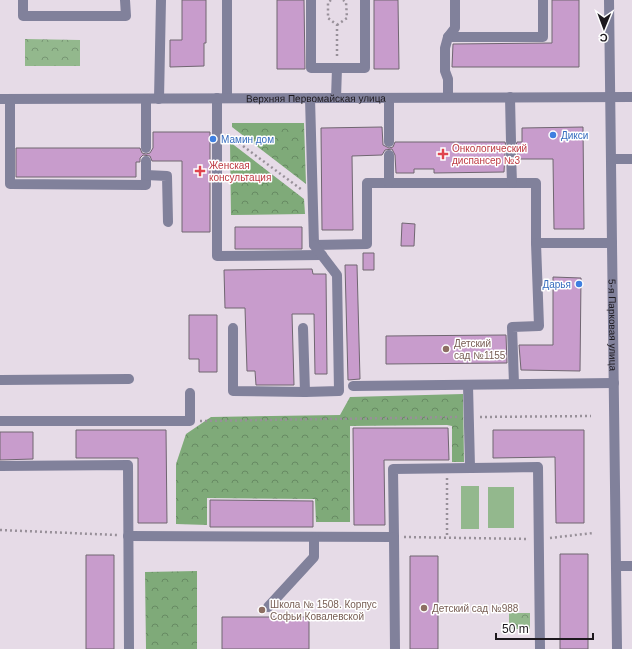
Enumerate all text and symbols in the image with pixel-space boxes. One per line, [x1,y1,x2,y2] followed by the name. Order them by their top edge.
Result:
[584,8,624,48] north arrow
[600,32,608,44] text: С
[246,93,386,104] street label: Верхняя Первомайская улица
[548,130,558,140] marker: Дикси
[561,130,588,141] place label: Дикси
[208,134,218,144] marker: Мамин дом
[221,134,274,145] place label: Мамин дом
[452,143,527,166] place label: Онкологический диспансер №3
[437,148,449,160] marker: Онкологический диспансер №3
[209,160,271,183] place label: Женская консультация
[194,165,206,177] marker: Женская консультация
[542,279,571,290] place label: Дарья
[574,279,584,289] marker: Дарья
[606,279,619,371] street label: 5-я Парковая улица
[454,338,506,361] place label: Детский сад №1155
[441,344,451,354] marker: Детский сад №1155
[270,599,377,622] place label: Школа № 1508. Корпус Софьи Ковалевской
[419,603,429,613] marker: Детский сад №988
[432,603,519,614] place label: Детский сад №988
[257,605,267,615] marker: Школа № 1508. Корпус Софьи Ковалевской
[496,615,593,641] scale bar
[502,622,529,636] text: 50 m

